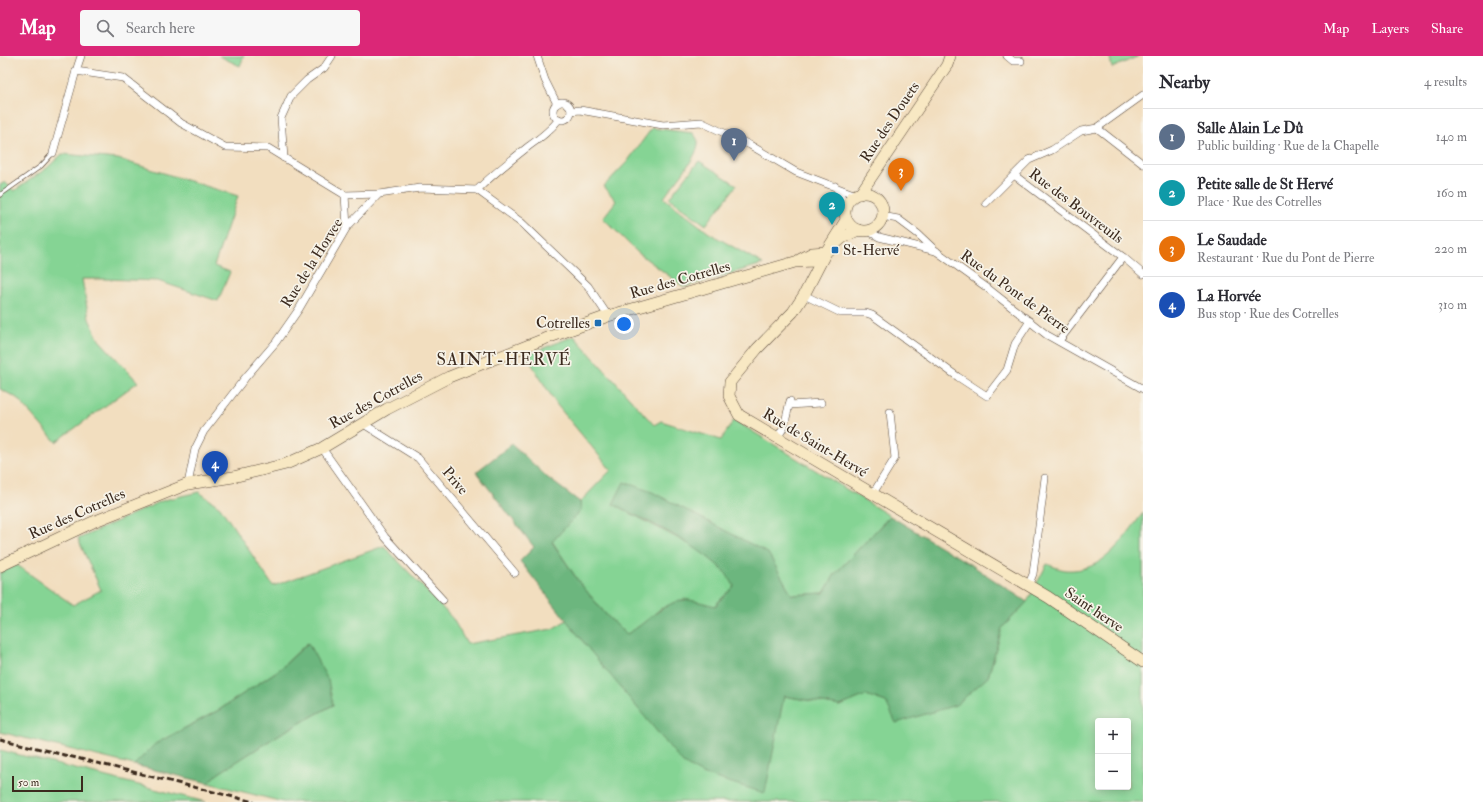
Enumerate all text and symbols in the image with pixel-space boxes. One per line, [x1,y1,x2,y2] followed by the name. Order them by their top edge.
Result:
[80,10,360,46] search box
[20,16,56,40] text: Map
[94,17,116,39] icon: search
[126,19,195,38] text: Search here
[1323,20,1349,37] text: Map
[1371,20,1409,37] text: Layers
[1431,20,1463,37] text: Share
[1159,72,1210,93] text: Nearby
[1424,74,1467,90] text: 4 results
[856,78,924,166] street label: Rue des Douets
[1197,119,1303,138] text: Salle Alain Le Dû
[721,128,747,161] pin: 1
[1170,129,1174,145] text: 1
[1436,129,1467,145] text: 140 m
[1197,138,1379,154] text: Public building · Rue de la Chapelle
[888,158,914,191] pin: 3
[1025,164,1127,248] street label: Rue des Bouvreuils
[1197,175,1333,194] text: Petite salle de St Hervé
[1169,185,1175,201] text: 2
[1436,185,1467,201] text: 160 m
[819,192,845,225] pin: 2
[1197,194,1322,210] text: Place · Rue des Cotrelles
[277,215,347,311] street label: Rue de la Horvee
[1197,231,1267,250] text: Le Saudade
[843,241,900,260] place label: St-Hervé
[1170,241,1175,257] text: 3
[1434,241,1467,257] text: 220 m
[830,245,840,255] marker: St-Hervé
[957,246,1073,338] street label: Rue du Pont de Pierre
[1197,250,1374,266] text: Restaurant · Rue du Pont de Pierre
[628,257,732,303] street label: Rue des Cotrelles
[1197,287,1261,306] text: La Horvée
[1168,297,1176,313] text: 4
[1438,297,1467,313] text: 310 m
[1197,306,1339,322] text: Bus stop · Rue des Cotrelles
[536,314,590,333] place label: Cotrelles
[614,314,634,334] your location
[593,318,603,328] marker: Cotrelles
[437,348,571,370] district label: SAINT-HERVÉ
[326,367,426,433] street label: Rue des Cotrelles
[759,404,871,482] street label: Rue de Saint-Hervé
[202,451,228,484] pin: 4
[438,463,472,499] street label: Prive
[26,484,128,544] street label: Rue des Cotrelles
[1061,583,1127,637] street label: Saint herve
[1095,718,1131,790] map controls
[1095,718,1131,754] button: +
[1095,754,1131,790] button: −
[12,774,83,793] scale bar
[18,776,39,789] text: 50 m

